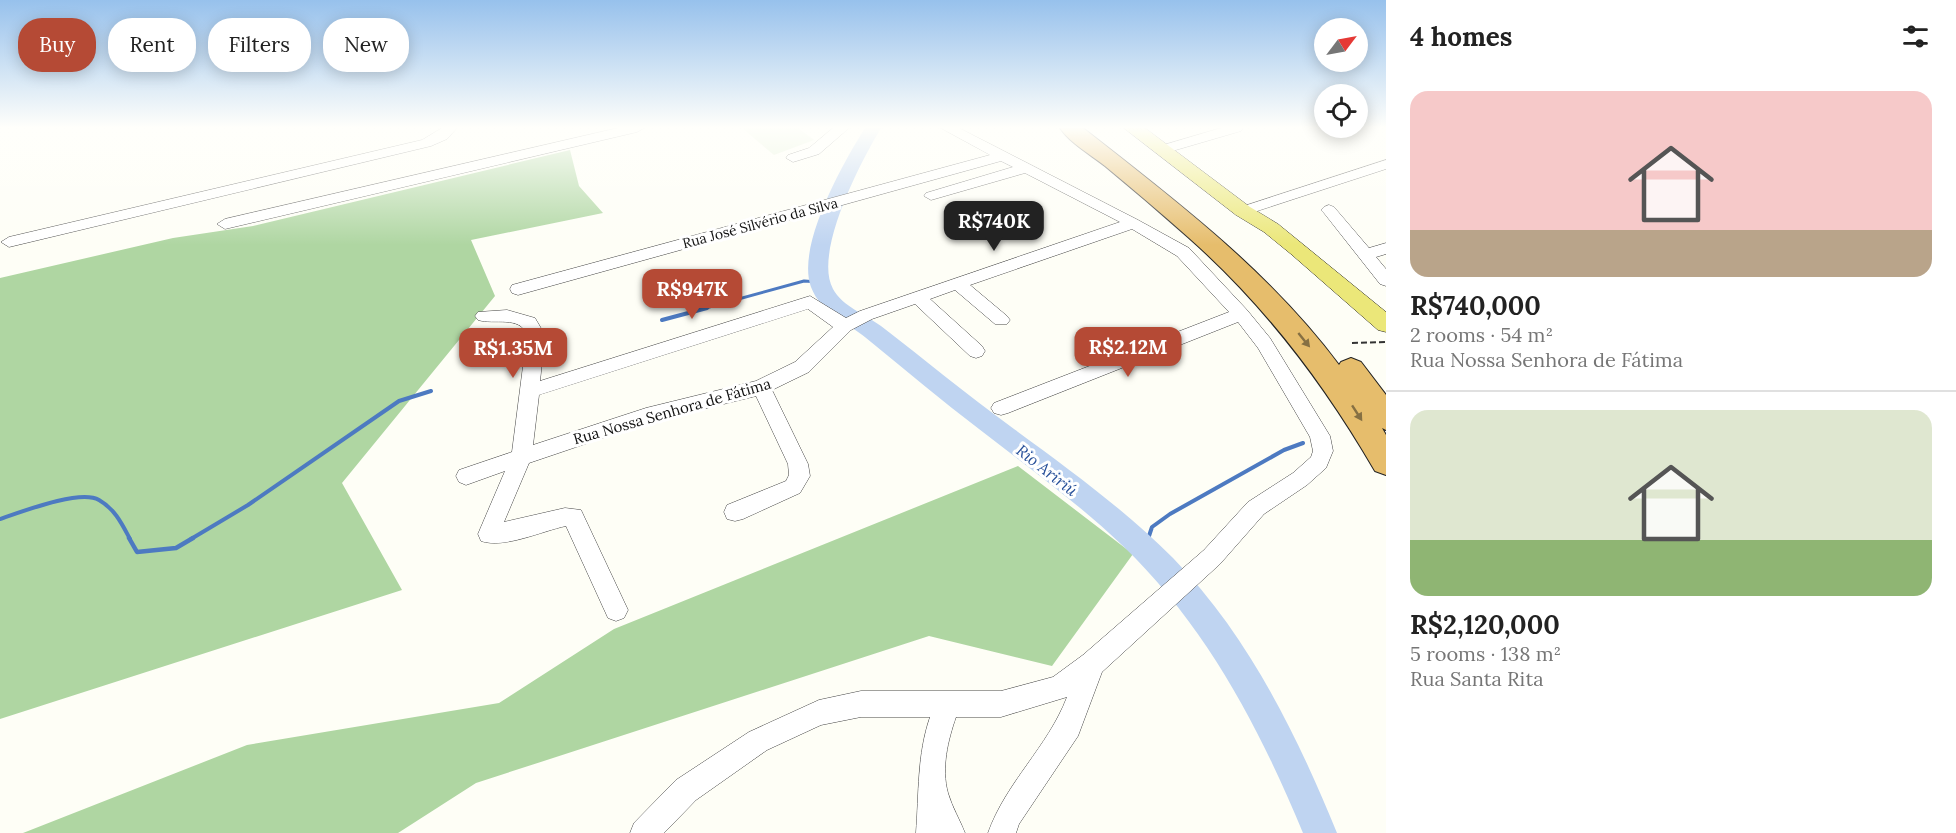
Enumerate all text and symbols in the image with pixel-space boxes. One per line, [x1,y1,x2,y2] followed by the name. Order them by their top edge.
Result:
[18,18,96,72] chip: Buy
[108,18,196,72] chip: Rent
[208,18,311,72] chip: Filters
[323,18,409,72] chip: New
[1314,18,1368,72] north arrow
[1314,18,1368,138] map controls
[1410,20,1512,53] text: 4 homes
[1899,20,1932,53] icon: filters
[1314,84,1368,138] button: locate
[1617,130,1725,238] icon: home
[680,194,840,252] street label: Rua José Silvério da Silva
[945,201,1043,252] pin: R$740K
[958,208,1030,233] text: R$740K
[643,269,741,320] pin: R$947K
[656,276,728,301] text: R$947K
[1410,289,1541,322] text: R$740,000
[1410,322,1553,347] text: 2 rooms · 54 m²
[1073,327,1183,378] pin: R$2.12M
[458,328,568,379] pin: R$1.35M
[1298,332,1311,348] one-way arrow
[1088,334,1168,359] text: R$2.12M
[473,335,553,360] text: R$1.35M
[1410,347,1683,372] text: Rua Nossa Senhora de Fátima
[571,374,773,448] street label: Rua Nossa Senhora de Fátima
[1351,405,1362,421] one-way arrow
[1012,440,1082,500] water label: Rio Aririú
[1617,449,1725,557] icon: home
[1410,608,1560,641] text: R$2,120,000
[1410,641,1561,666] text: 5 rooms · 138 m²
[1410,666,1544,691] text: Rua Santa Rita

